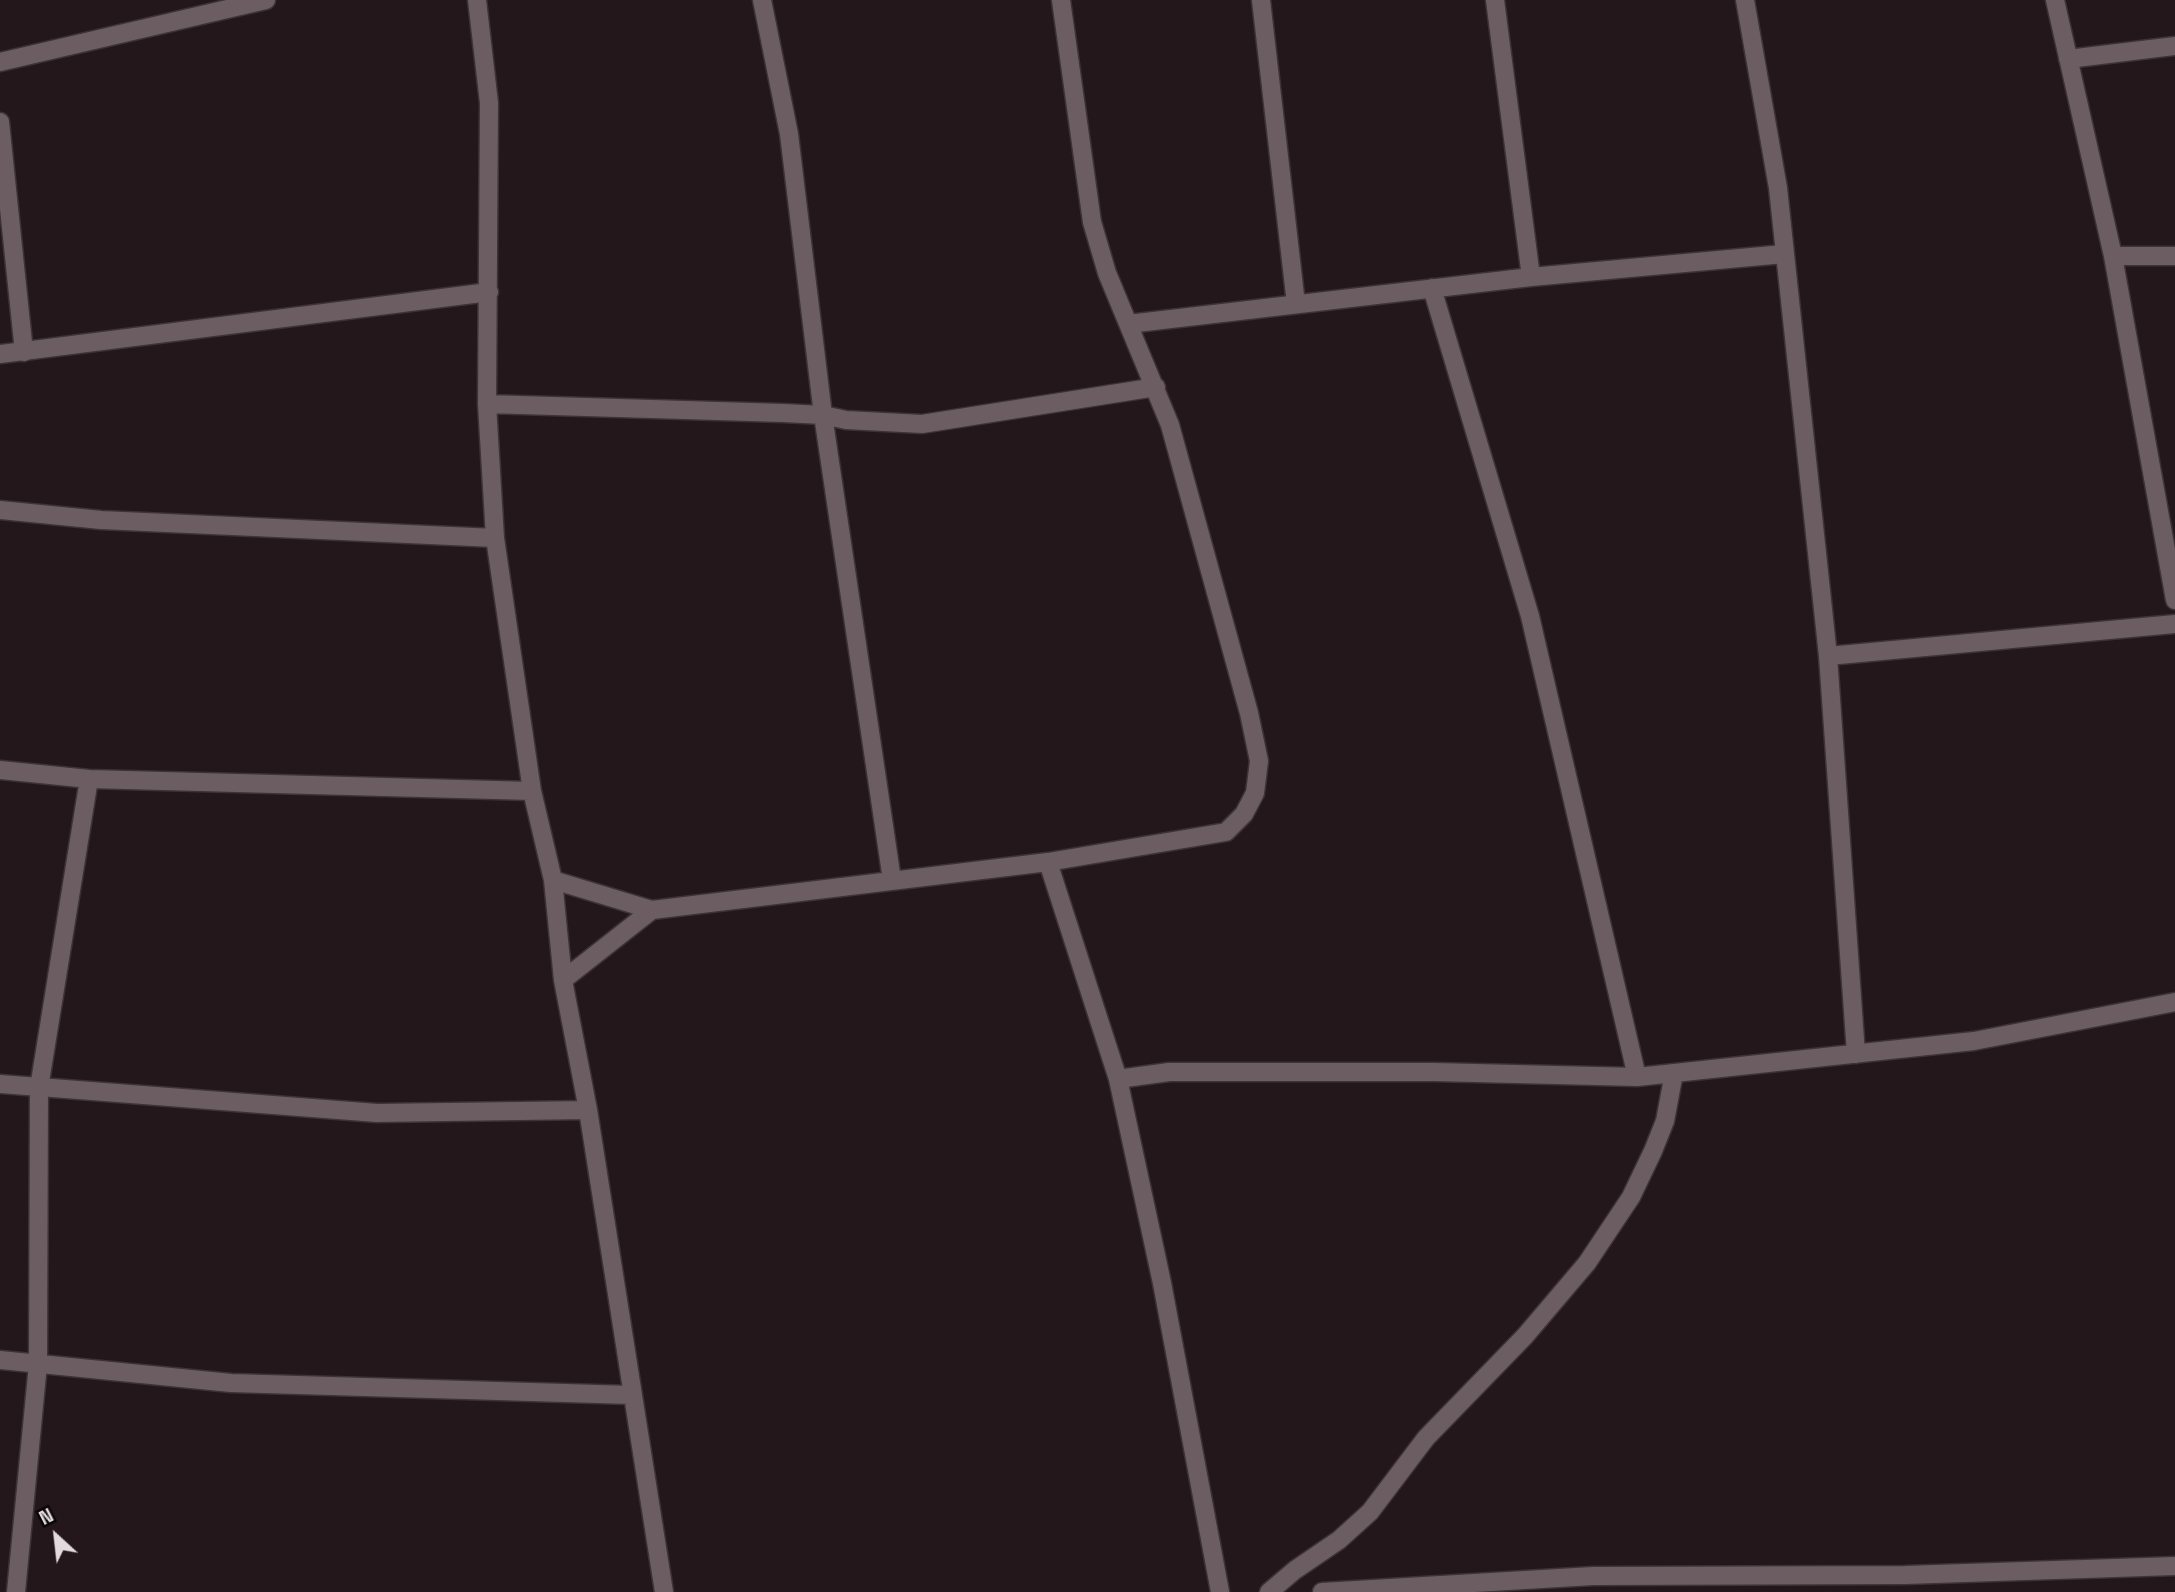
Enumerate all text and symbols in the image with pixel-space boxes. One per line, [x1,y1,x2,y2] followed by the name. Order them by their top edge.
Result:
[21,1501,91,1571] north arrow
[35,1503,58,1531] text: N

